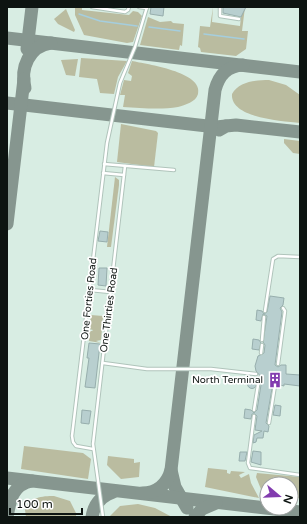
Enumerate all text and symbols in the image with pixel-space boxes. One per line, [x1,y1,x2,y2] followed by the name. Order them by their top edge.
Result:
[79,257,99,341] street label: One Forties Road
[98,267,120,353] street label: One Thirties Road
[266,371,284,389] building icon: North Terminal
[192,374,263,386] place label: North Terminal
[259,476,299,516] north arrow
[10,490,82,516] scale bar
[280,493,296,505] text: N
[16,497,53,511] text: 100 m

